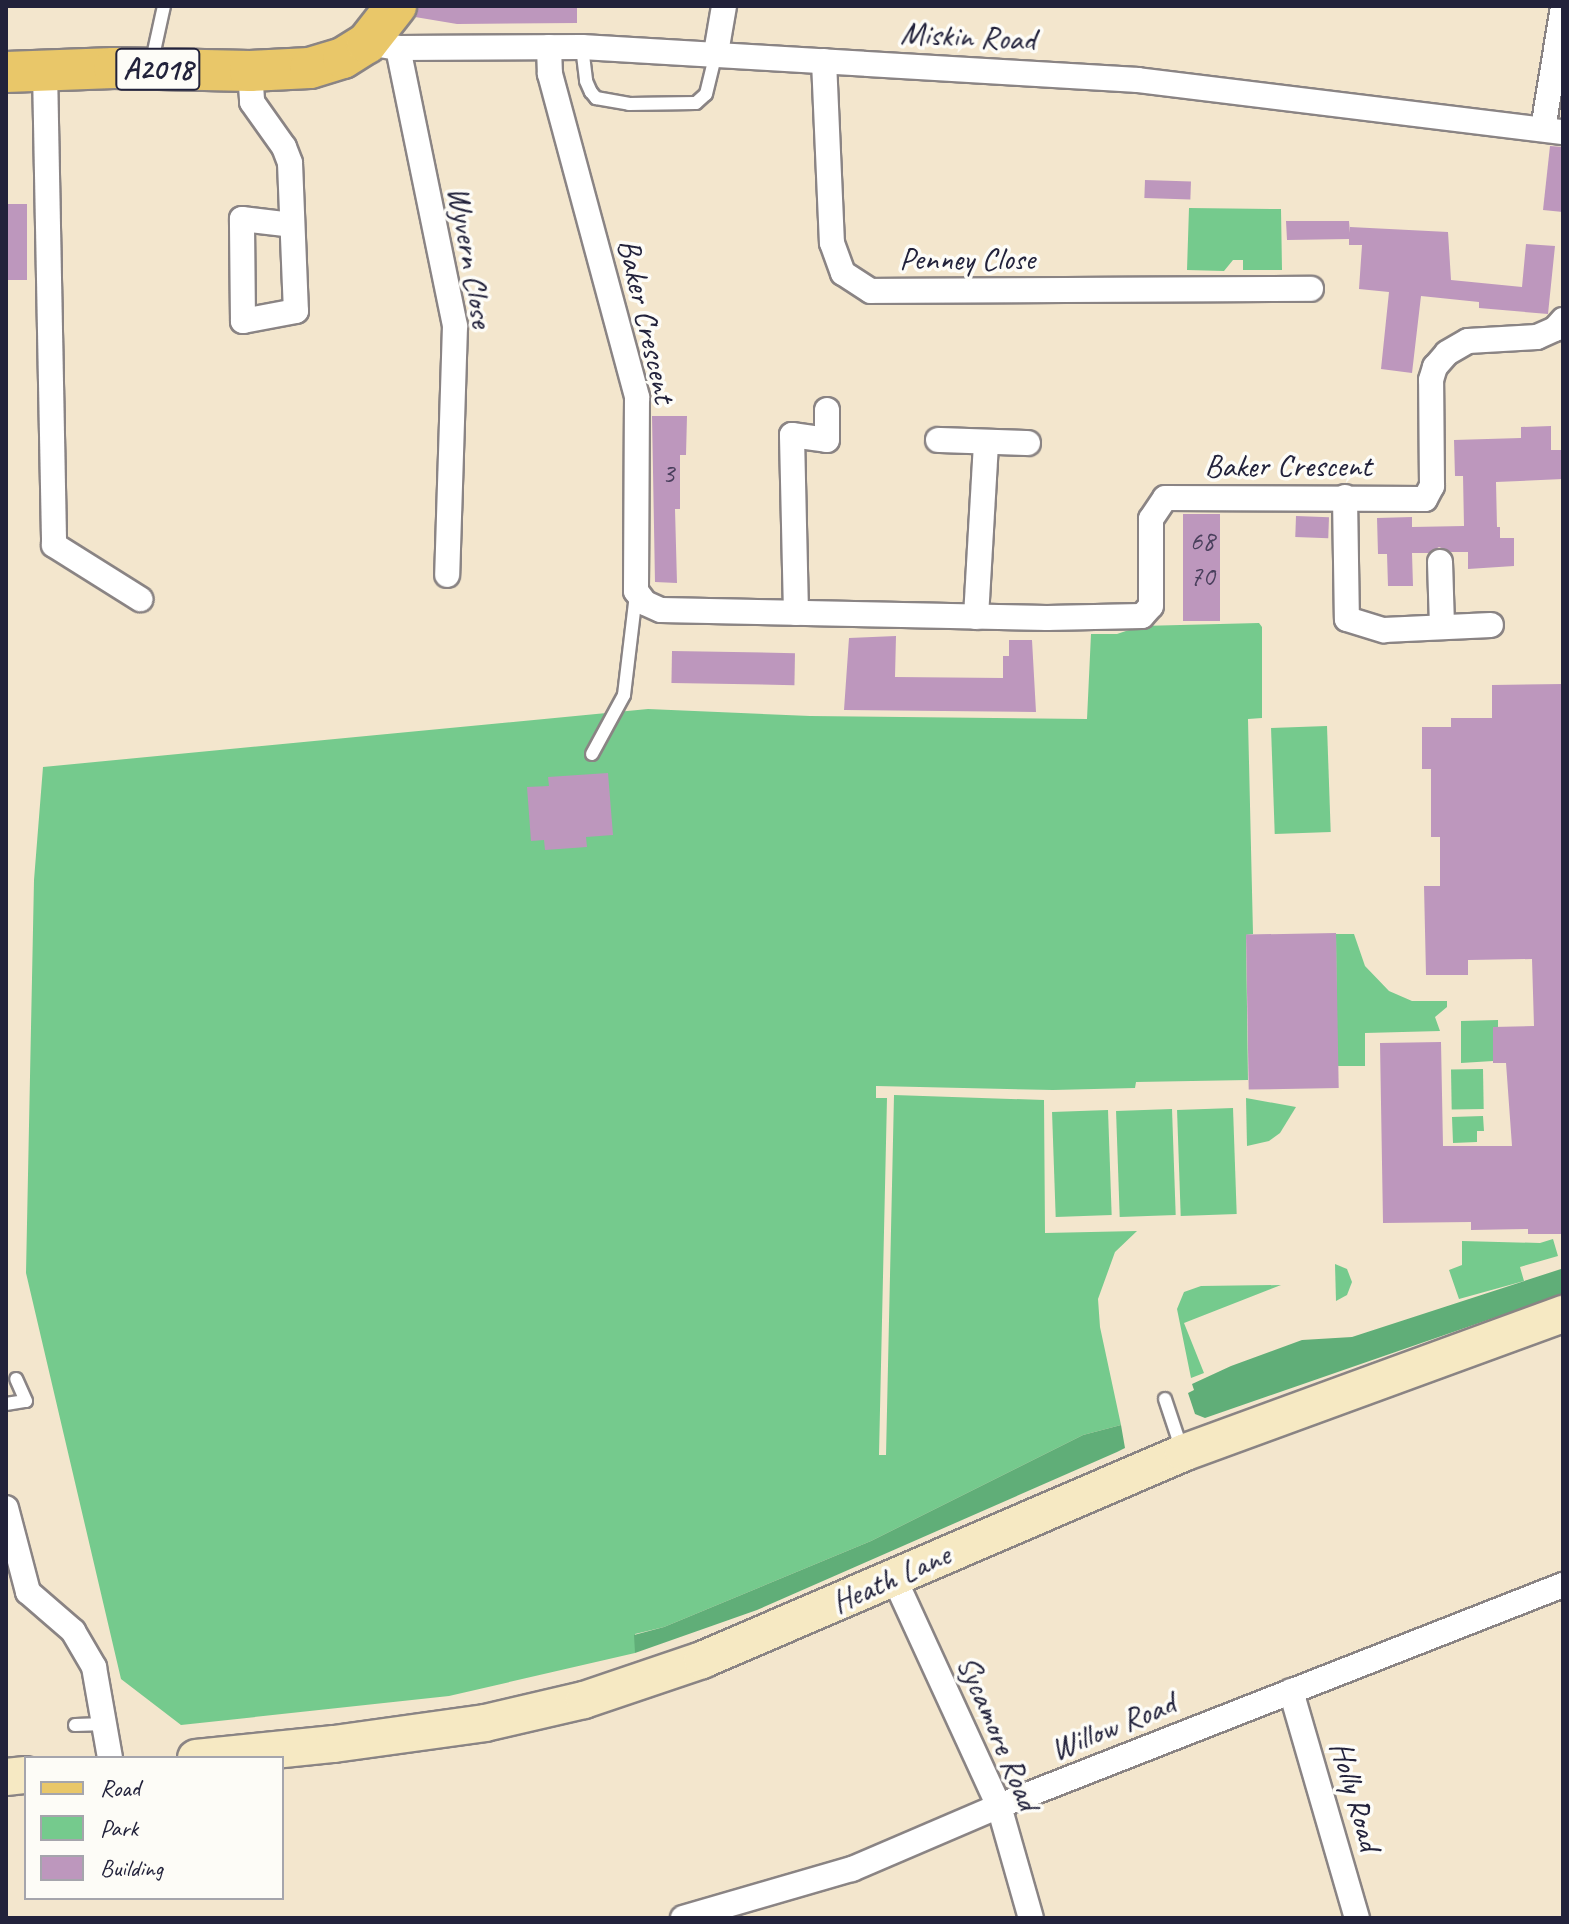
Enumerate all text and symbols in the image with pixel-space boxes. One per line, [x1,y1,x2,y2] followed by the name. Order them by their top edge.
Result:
[900,14,1036,60] street label: Miskin Road
[114,43,202,95] road number: A2018
[439,183,501,331] street label: Wyvern Close
[608,235,684,407] street label: Baker Crescent
[899,240,1035,278] street label: Penney Close
[1204,447,1372,485] street label: Baker Crescent
[662,456,674,490] house number: 3
[1189,524,1215,558] house number: 68
[1189,559,1215,593] house number: 70
[825,1536,957,1622] street label: Heath Lane
[948,1650,1048,1816] street label: Sycamore Road
[1046,1685,1180,1769] street label: Willow Road
[1321,1737,1389,1855] street label: Holly Road
[24,1756,284,1900] legend
[100,1773,140,1803] text: Road
[100,1813,138,1843] text: Park
[100,1853,163,1883] text: Building

